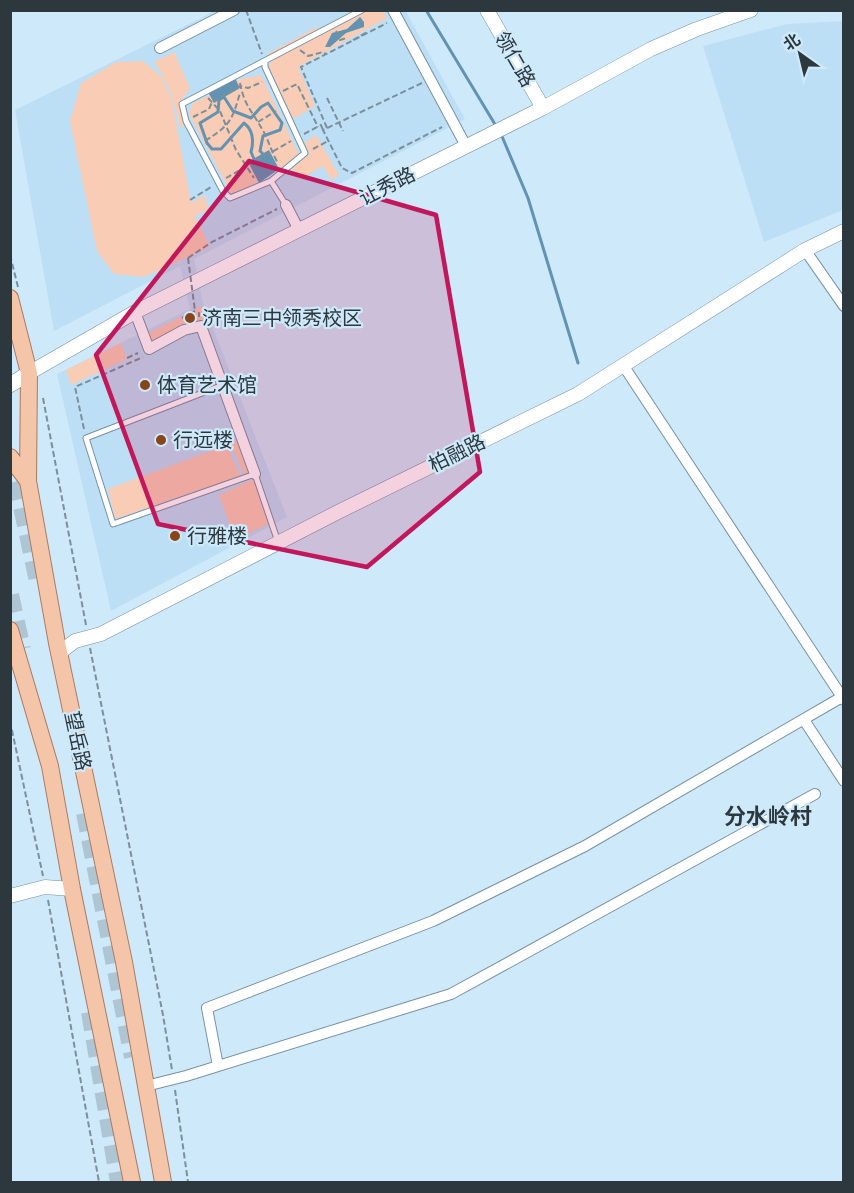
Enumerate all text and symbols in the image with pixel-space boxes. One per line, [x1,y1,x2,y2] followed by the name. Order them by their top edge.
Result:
[770,24,830,84] north arrow
[489,27,541,91] street label: 领仁路
[779,29,804,55] text: 北
[354,161,420,211] street label: 让秀路
[202,305,362,331] place label: 济南三中领秀校区
[183,311,197,325] marker: 济南三中领秀校区
[157,372,257,398] place label: 体育艺术馆
[138,378,152,392] marker: 体育艺术馆
[173,427,233,453] place label: 行远楼
[424,428,490,478] street label: 柏融路
[154,433,168,447] marker: 行远楼
[187,523,247,549] place label: 行雅楼
[168,529,182,543] marker: 行雅楼
[59,709,97,773] street label: 望岳路
[724,802,812,831] district label: 分水岭村

